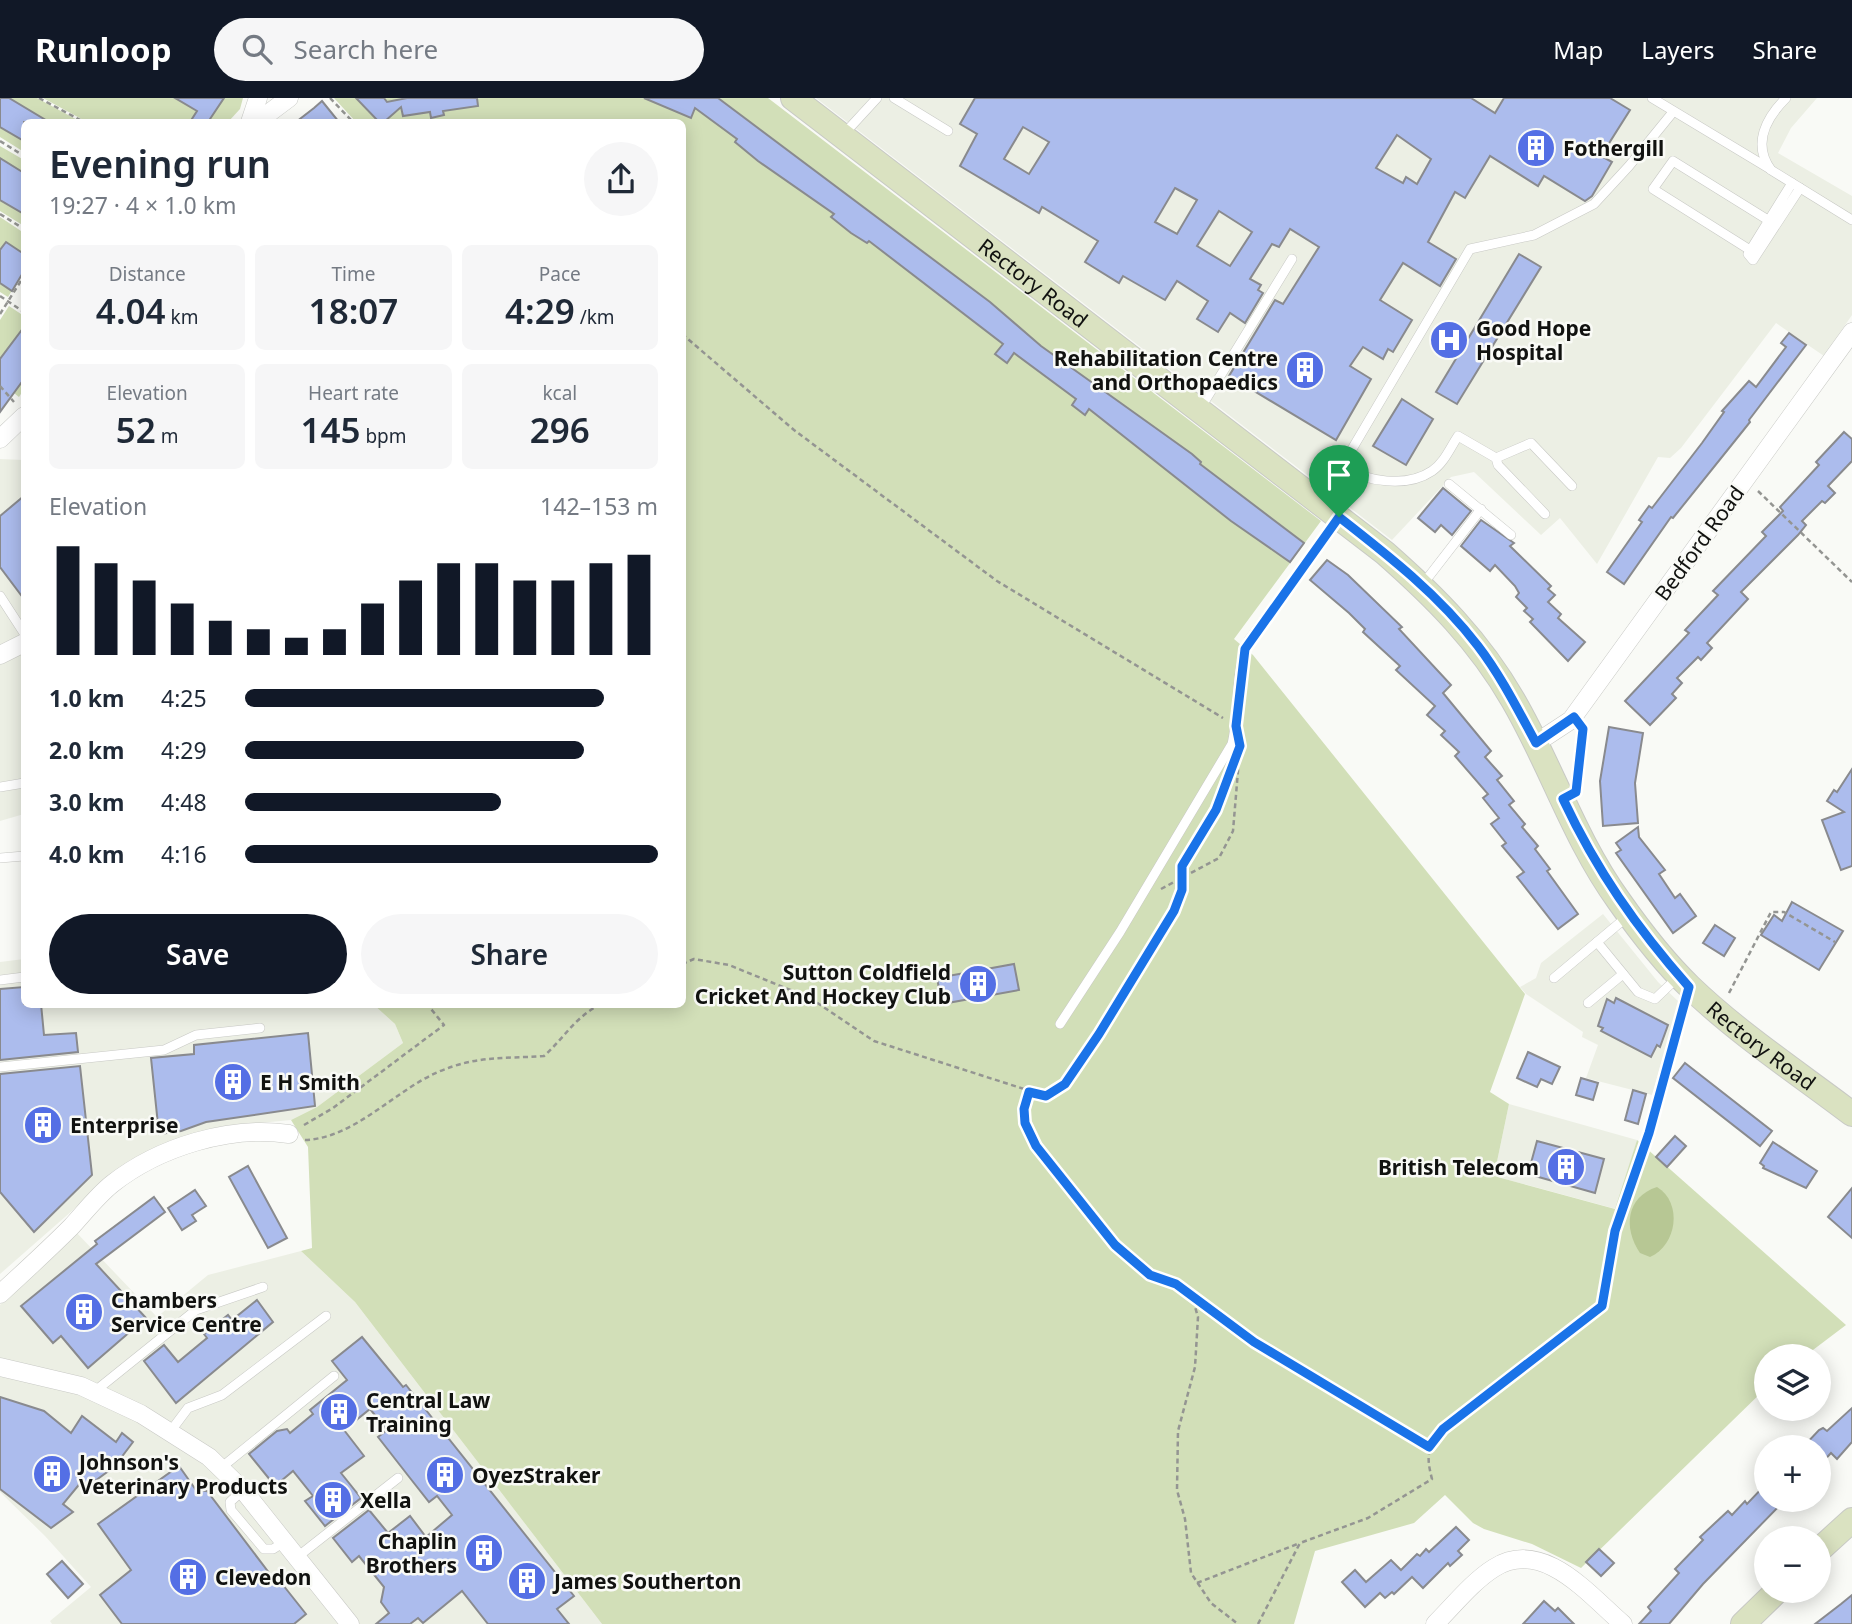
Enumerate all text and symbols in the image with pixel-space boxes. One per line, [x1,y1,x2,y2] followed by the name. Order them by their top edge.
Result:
[214,18,704,81] search box
[35,27,172,72] text: Runloop
[238,30,276,68] icon: search
[294,31,438,67] text: Search here
[1553,33,1603,66] text: Map
[1641,33,1715,66] text: Layers
[1753,33,1817,66] text: Share
[1515,127,1557,169] building icon: Fothergill
[1563,134,1664,162] place label: Fothergill
[49,137,271,189] text: Evening run
[584,142,658,216] button: share
[49,189,236,221] text: 19:27 · 4 × 1.0 km
[973,232,1094,334] street label: Rectory Road
[109,261,186,287] text: Distance
[332,261,375,287] text: Time
[539,261,581,287] text: Pace
[96,287,166,334] text: 4.04
[309,287,398,334] text: 18:07
[505,287,575,334] text: 4:29
[166,304,198,330] text: km
[575,304,615,330] text: /km
[1476,314,1591,366] place label: Good Hope Hospital
[1428,319,1470,361] hospital icon: Good Hope Hospital
[1054,344,1278,396] place label: Rehabilitation Centre and Orthopaedics
[1284,349,1326,391] building icon: Rehabilitation Centre and Orthopaedics
[107,380,188,406] text: Elevation
[308,380,399,406] text: Heart rate
[542,380,577,406] text: kcal
[116,406,156,453] text: 52
[300,406,360,453] text: 145
[530,406,590,453] text: 296
[156,423,179,449] text: m
[360,423,407,449] text: bpm
[1309,445,1369,517] pin
[1320,456,1358,494] icon: arrive
[1648,480,1750,606] street label: Bedford Road
[49,490,147,522] text: Elevation
[540,490,658,522] text: 142–153 m
[49,682,124,714] text: 1.0 km
[161,682,207,714] text: 4:25
[49,734,124,766] text: 2.0 km
[161,734,207,766] text: 4:29
[49,786,124,818] text: 3.0 km
[161,786,207,818] text: 4:48
[49,838,124,870] text: 4.0 km
[161,838,207,870] text: 4:16
[49,914,347,994] button: Save
[361,914,658,994] button: Share
[695,958,951,1010] place label: Sutton Coldfield Cricket And Hockey Club
[957,963,999,1005] building icon: Sutton Coldfield Cricket And Hockey Club
[1701,995,1821,1097] street label: Rectory Road
[212,1061,254,1103] building icon: E H Smith
[260,1068,360,1096] place label: E H Smith
[22,1104,64,1146] building icon: Enterprise
[70,1111,178,1139] place label: Enterprise
[1545,1146,1587,1188] building icon: British Telecom
[1378,1153,1539,1181] place label: British Telecom
[111,1286,262,1338] place label: Chambers Service Centre
[63,1291,105,1333] building icon: Chambers Service Centre
[1754,1344,1831,1603] map controls
[1754,1344,1831,1421] button: layers
[366,1386,490,1438] place label: Central Law Training
[318,1391,360,1433] building icon: Central Law Training
[1754,1435,1831,1512] button: +
[77,1448,288,1500] place label: Johnson's Veterinary Products
[31,1453,73,1495] building icon: Johnson's Veterinary Products
[424,1454,466,1496] building icon: OyezStraker
[472,1461,601,1489] place label: OyezStraker
[312,1479,354,1521] building icon: Xella
[360,1486,412,1514] place label: Xella
[1754,1526,1831,1603] button: −
[366,1527,457,1579] place label: Chaplin Brothers
[463,1532,505,1574] building icon: Chaplin Brothers
[167,1556,209,1598] building icon: Clevedon
[506,1560,548,1602] building icon: James Southerton
[215,1563,311,1591] place label: Clevedon
[552,1567,741,1595] place label: James Southerton

